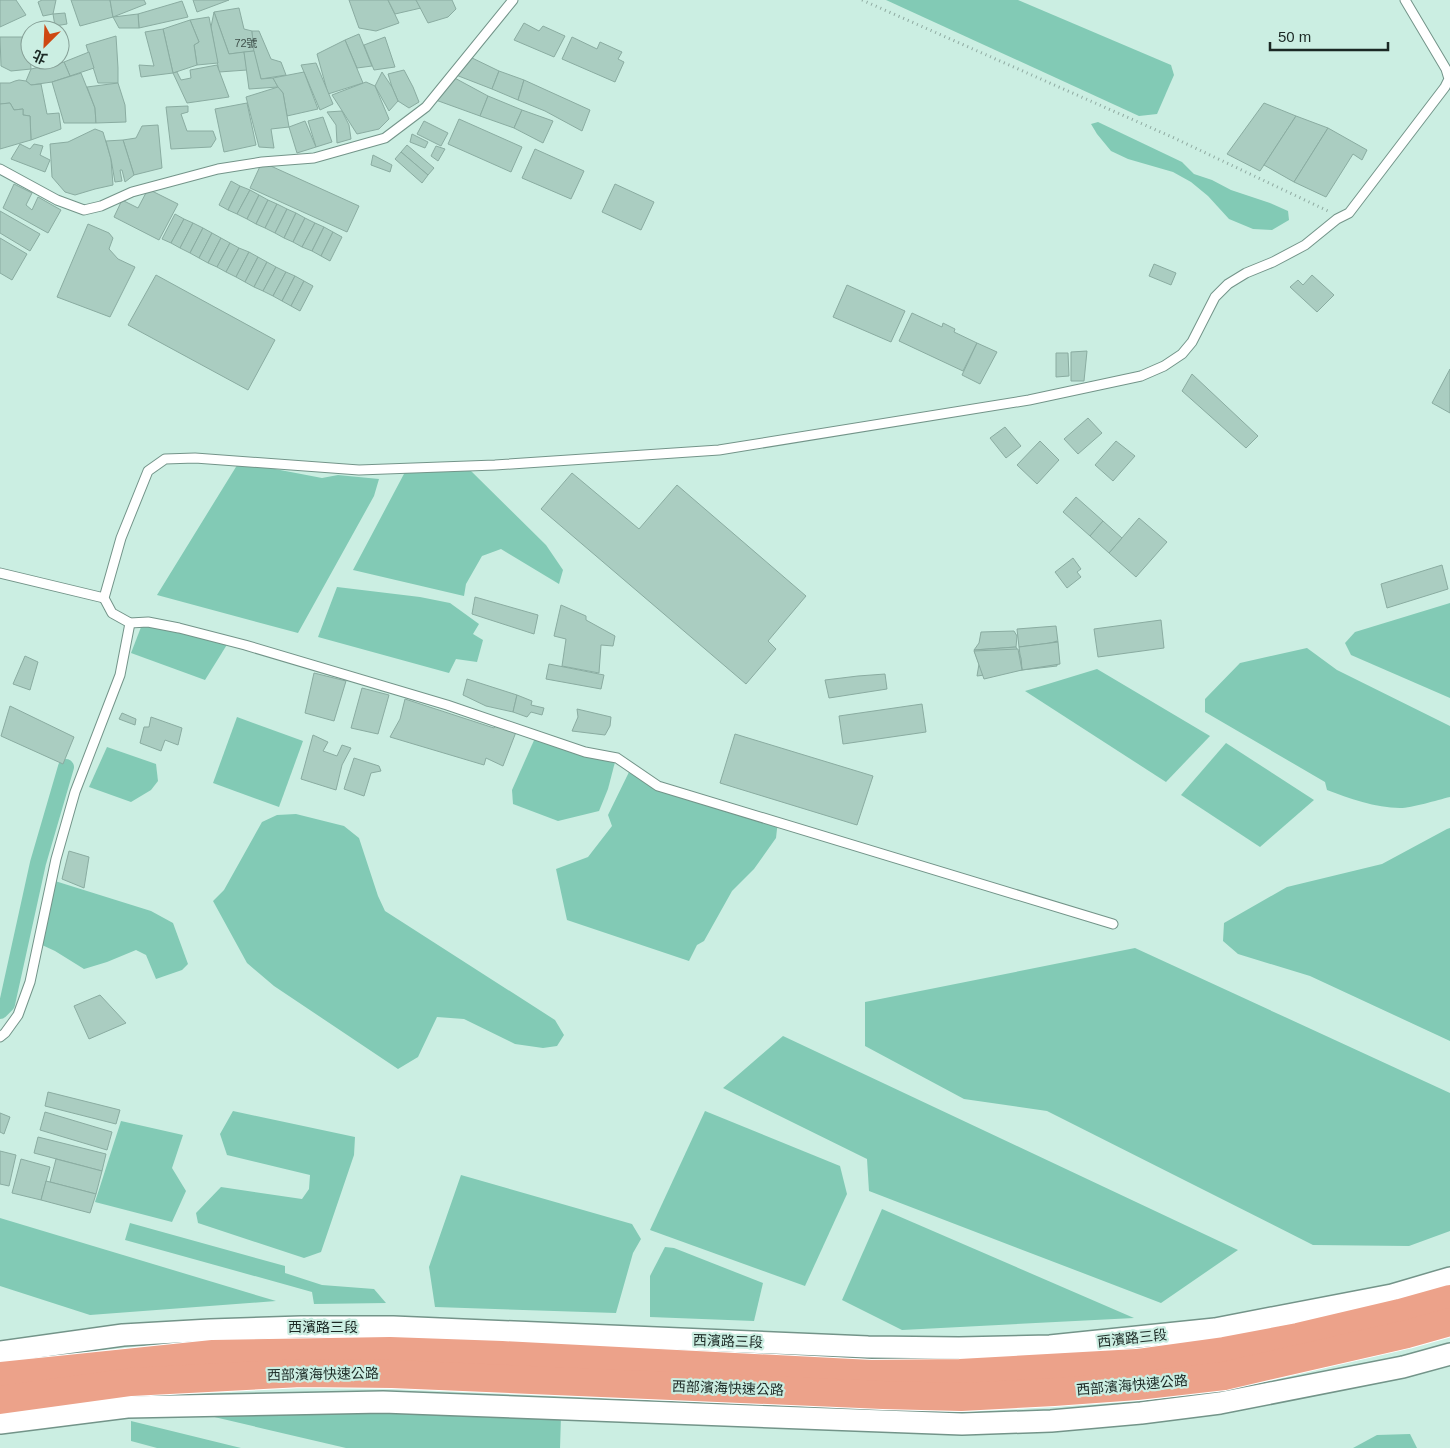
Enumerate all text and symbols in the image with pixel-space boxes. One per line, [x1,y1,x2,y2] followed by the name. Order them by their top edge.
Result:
[20,20,70,70] north arrow
[1270,20,1388,52] scale bar
[1278,28,1311,45] text: 50 m
[234,37,258,49] house number: 72號
[30,47,49,67] text: 北
[288,1319,358,1335] street label: 西濱路三段
[1096,1326,1168,1350] street label: 西濱路三段
[693,1332,763,1350] street label: 西濱路三段
[267,1365,379,1383] street label: 西部濱海快速公路
[1076,1372,1188,1398] street label: 西部濱海快速公路
[672,1378,784,1398] street label: 西部濱海快速公路

